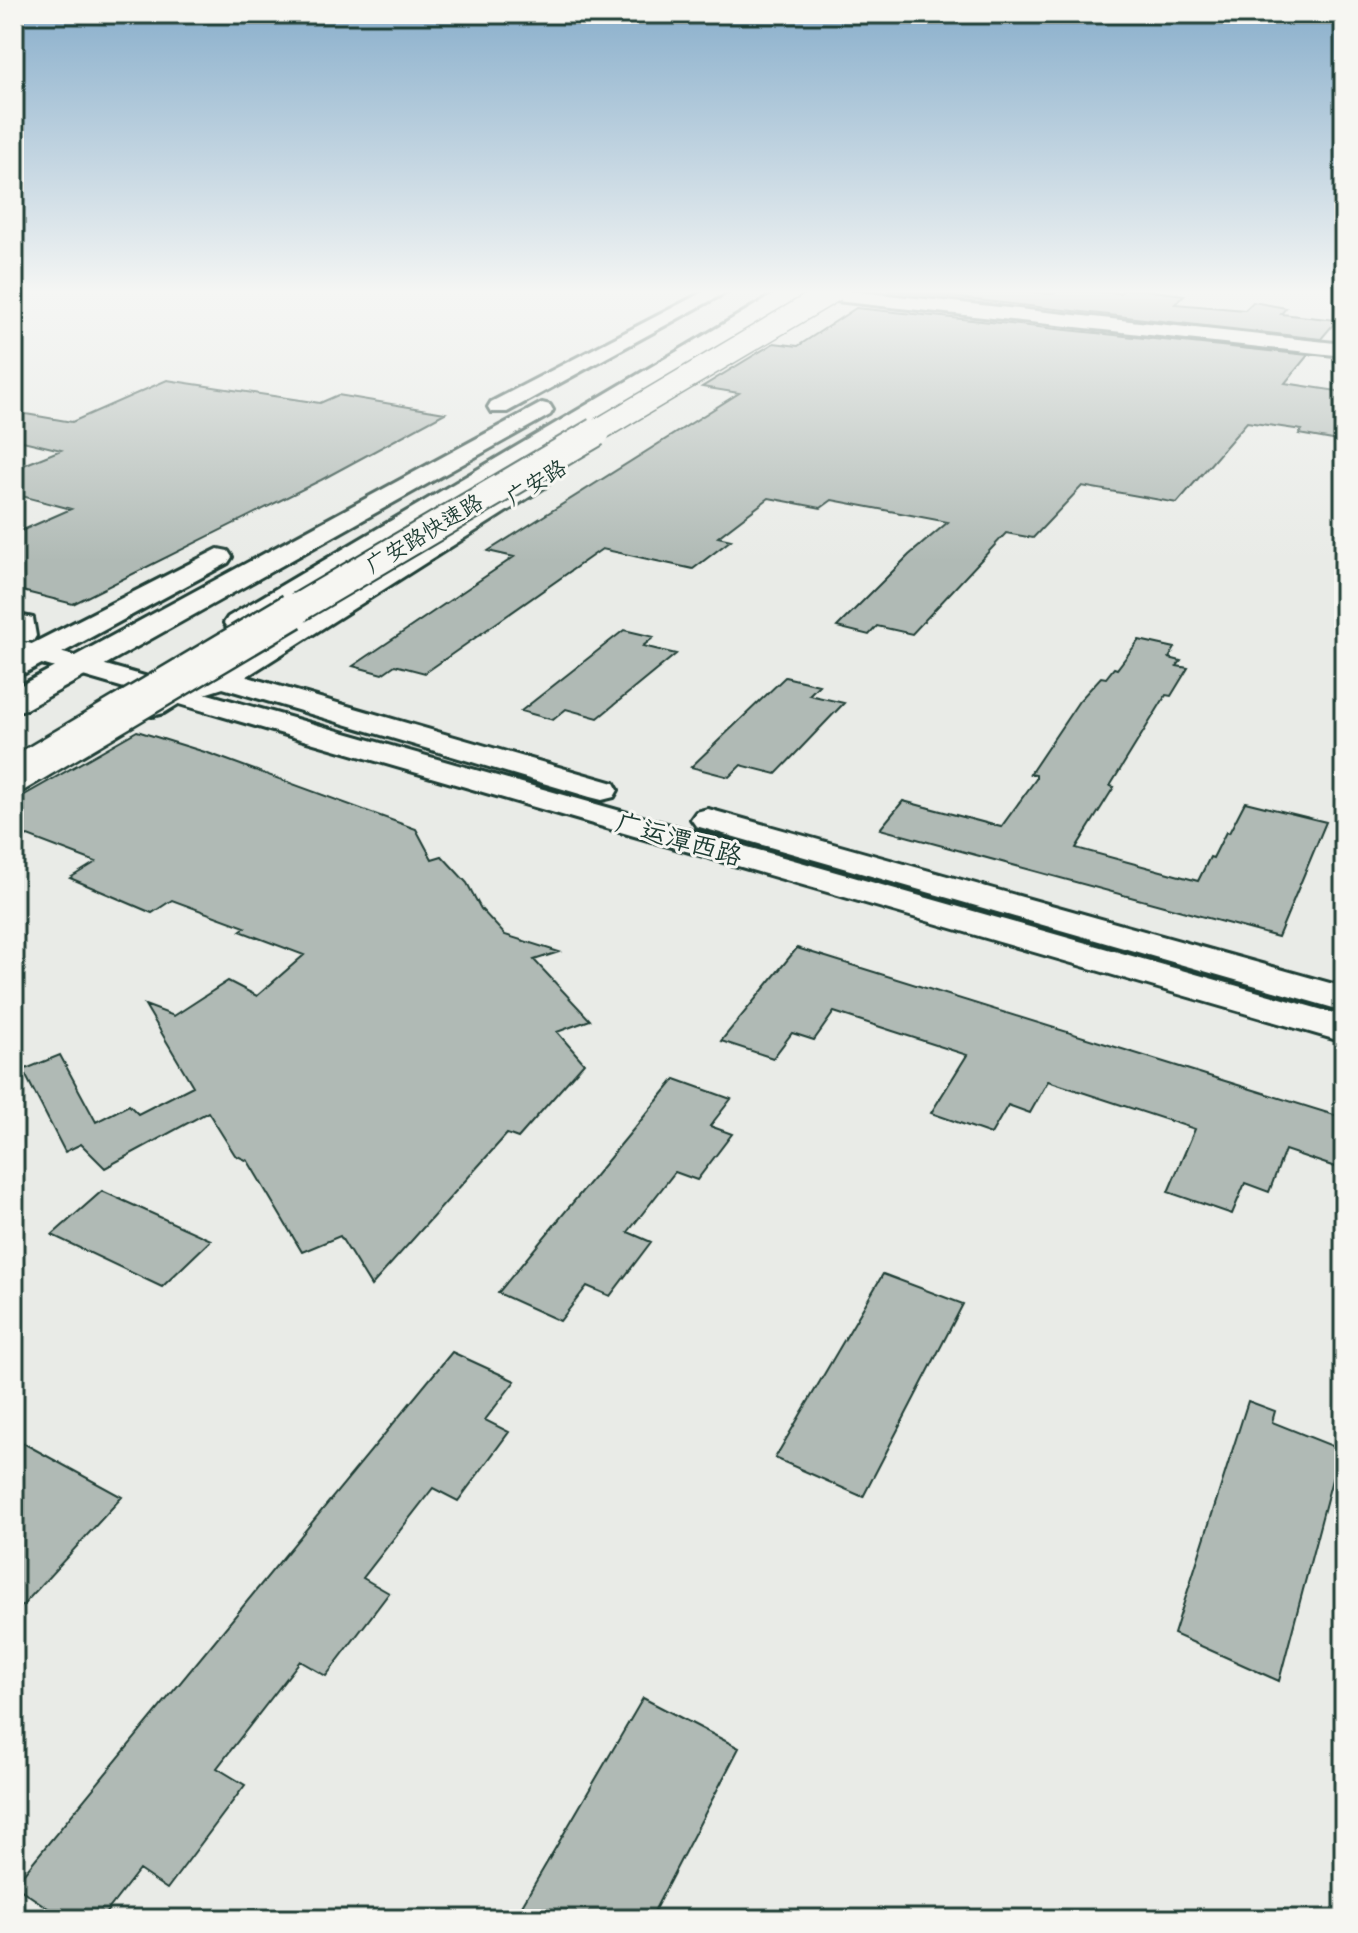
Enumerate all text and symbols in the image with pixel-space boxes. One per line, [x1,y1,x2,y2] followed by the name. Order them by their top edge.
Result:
[498,448,575,516] street label: 广安路
[358,483,491,584] street label: 广安路快速路
[610,799,748,879] street label: 广运潭西路

